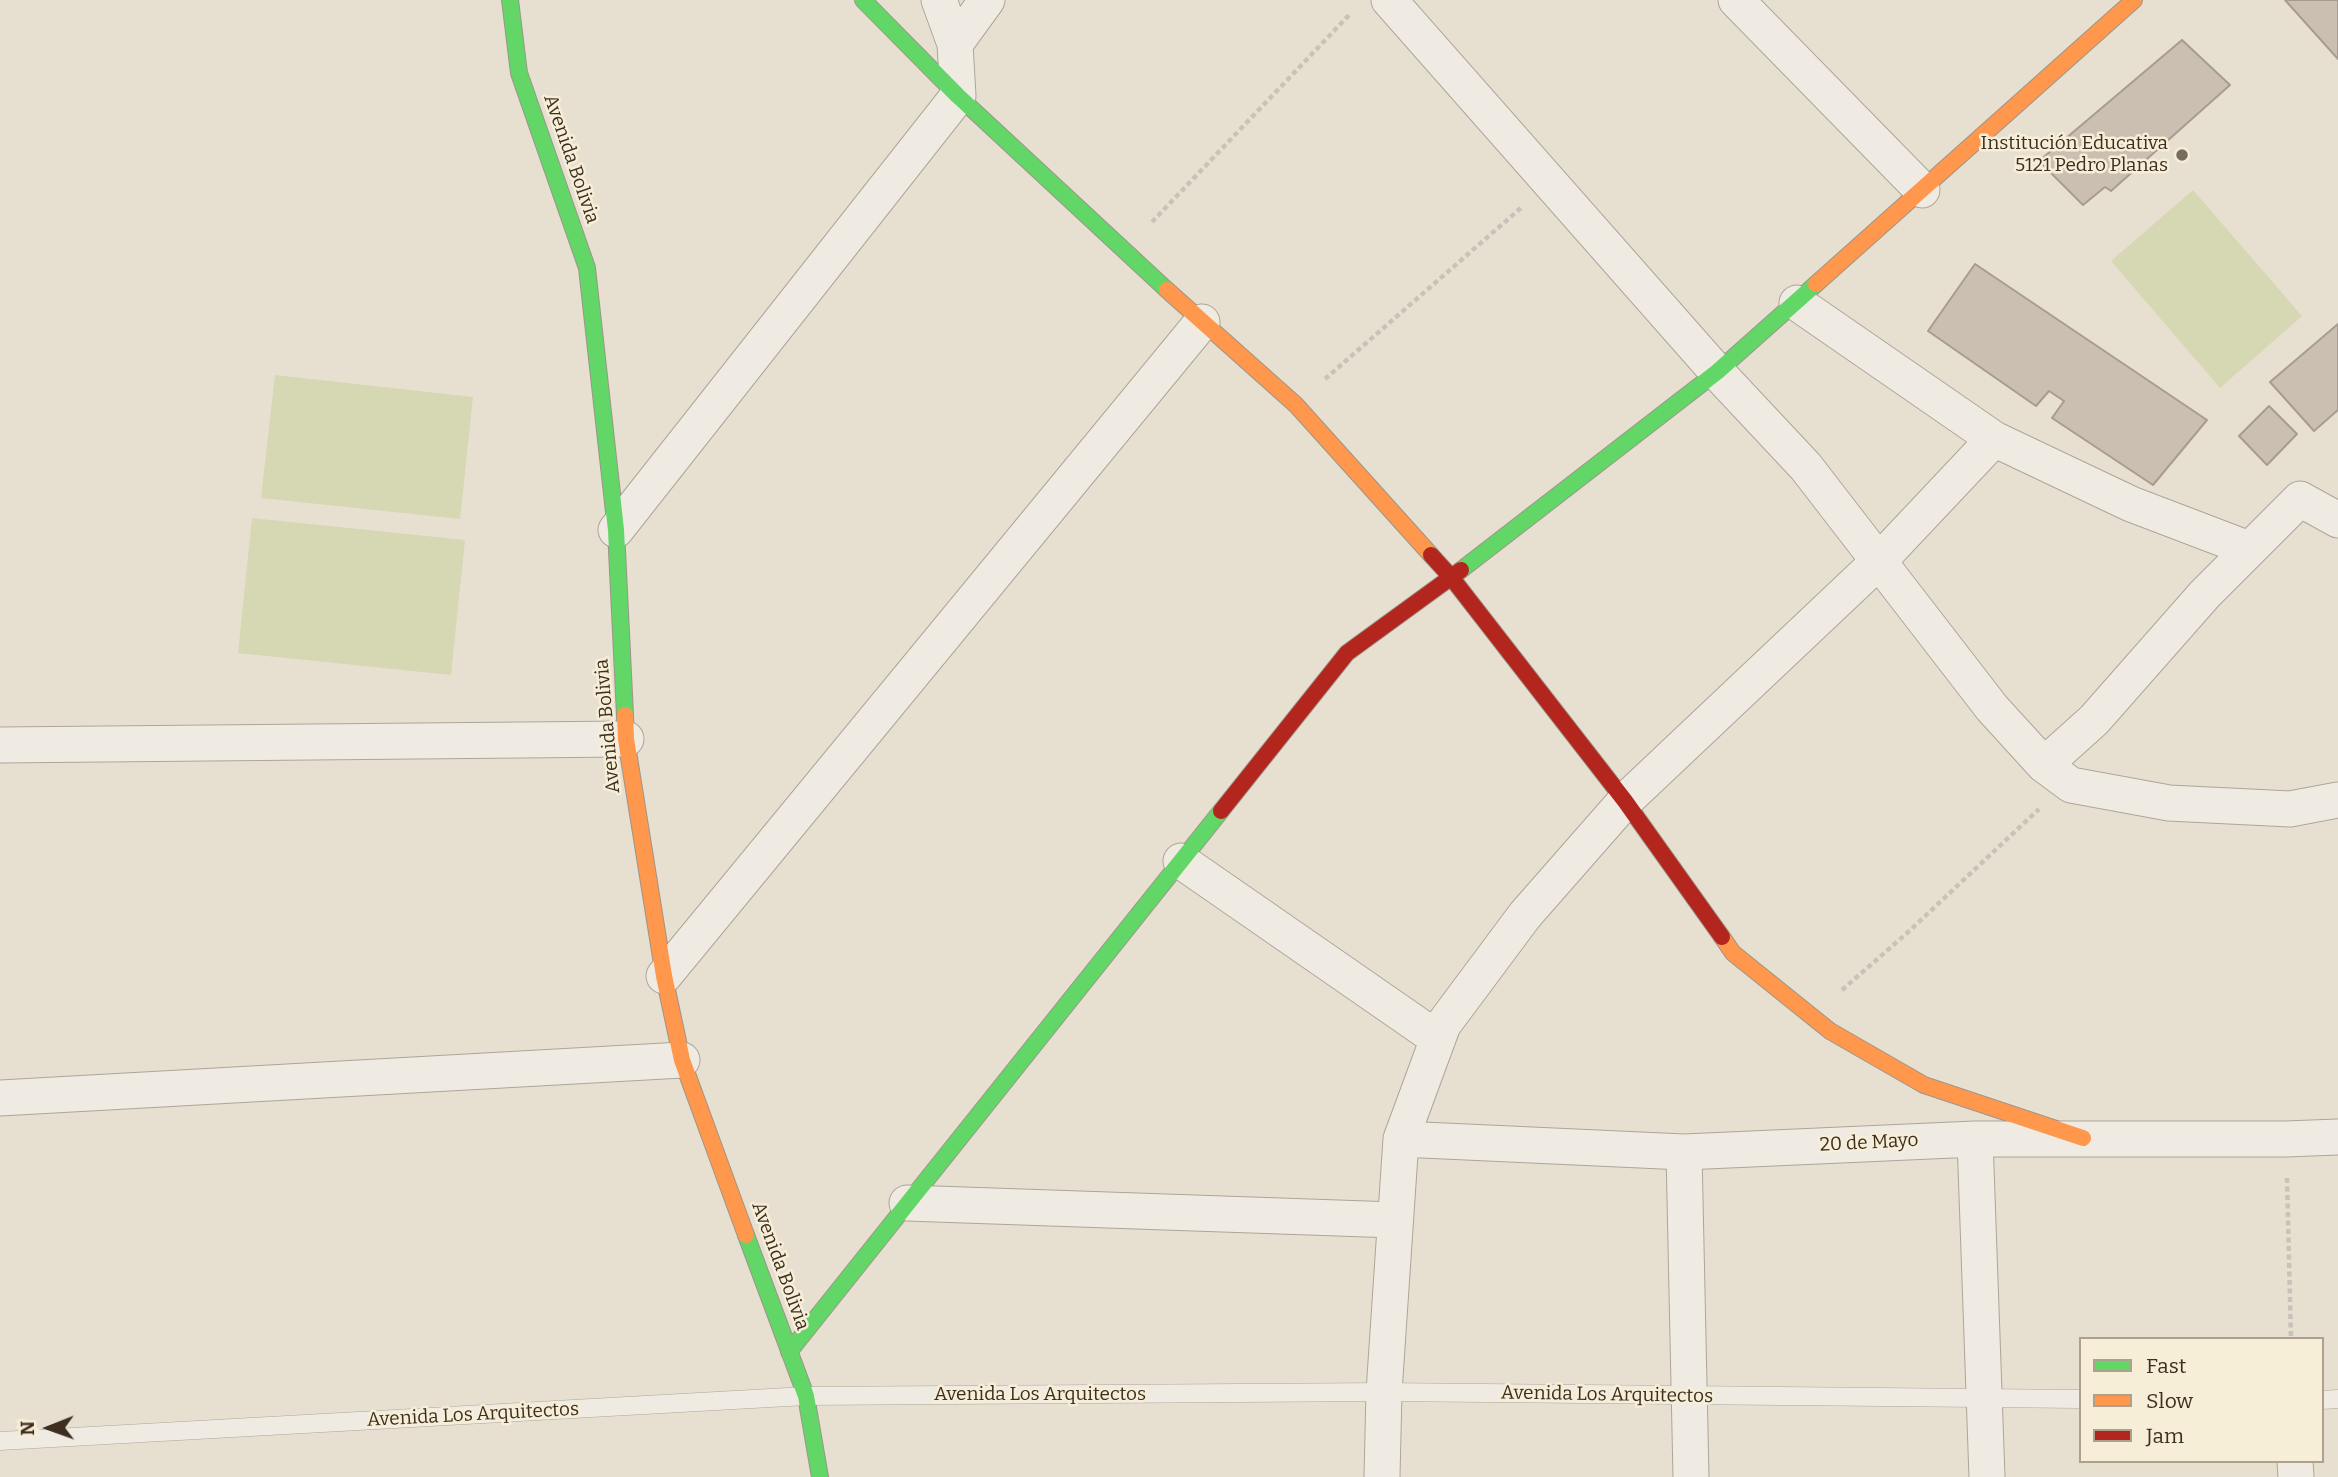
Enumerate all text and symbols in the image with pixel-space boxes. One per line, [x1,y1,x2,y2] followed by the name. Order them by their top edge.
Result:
[538,92,604,226] street label: Avenida Bolivia
[1981,133,2168,177] place label: Institución Educativa 5121 Pedro Planas
[2174,147,2190,163] marker: Institución Educativa 5121 Pedro Planas
[591,658,625,794] street label: Avenida Bolivia
[1819,1129,1919,1157] street label: 20 de Mayo
[746,1199,814,1333] street label: Avenida Bolivia
[2079,1337,2324,1463] legend
[2146,1353,2186,1379] text: Fast
[1501,1382,1713,1408] street label: Avenida Los Arquitectos
[934,1384,1146,1406] street label: Avenida Los Arquitectos
[2146,1388,2193,1414] text: Slow
[14,1393,84,1463] north arrow
[366,1398,580,1432] street label: Avenida Los Arquitectos
[16,1421,39,1436] text: N
[2146,1423,2184,1449] text: Jam

